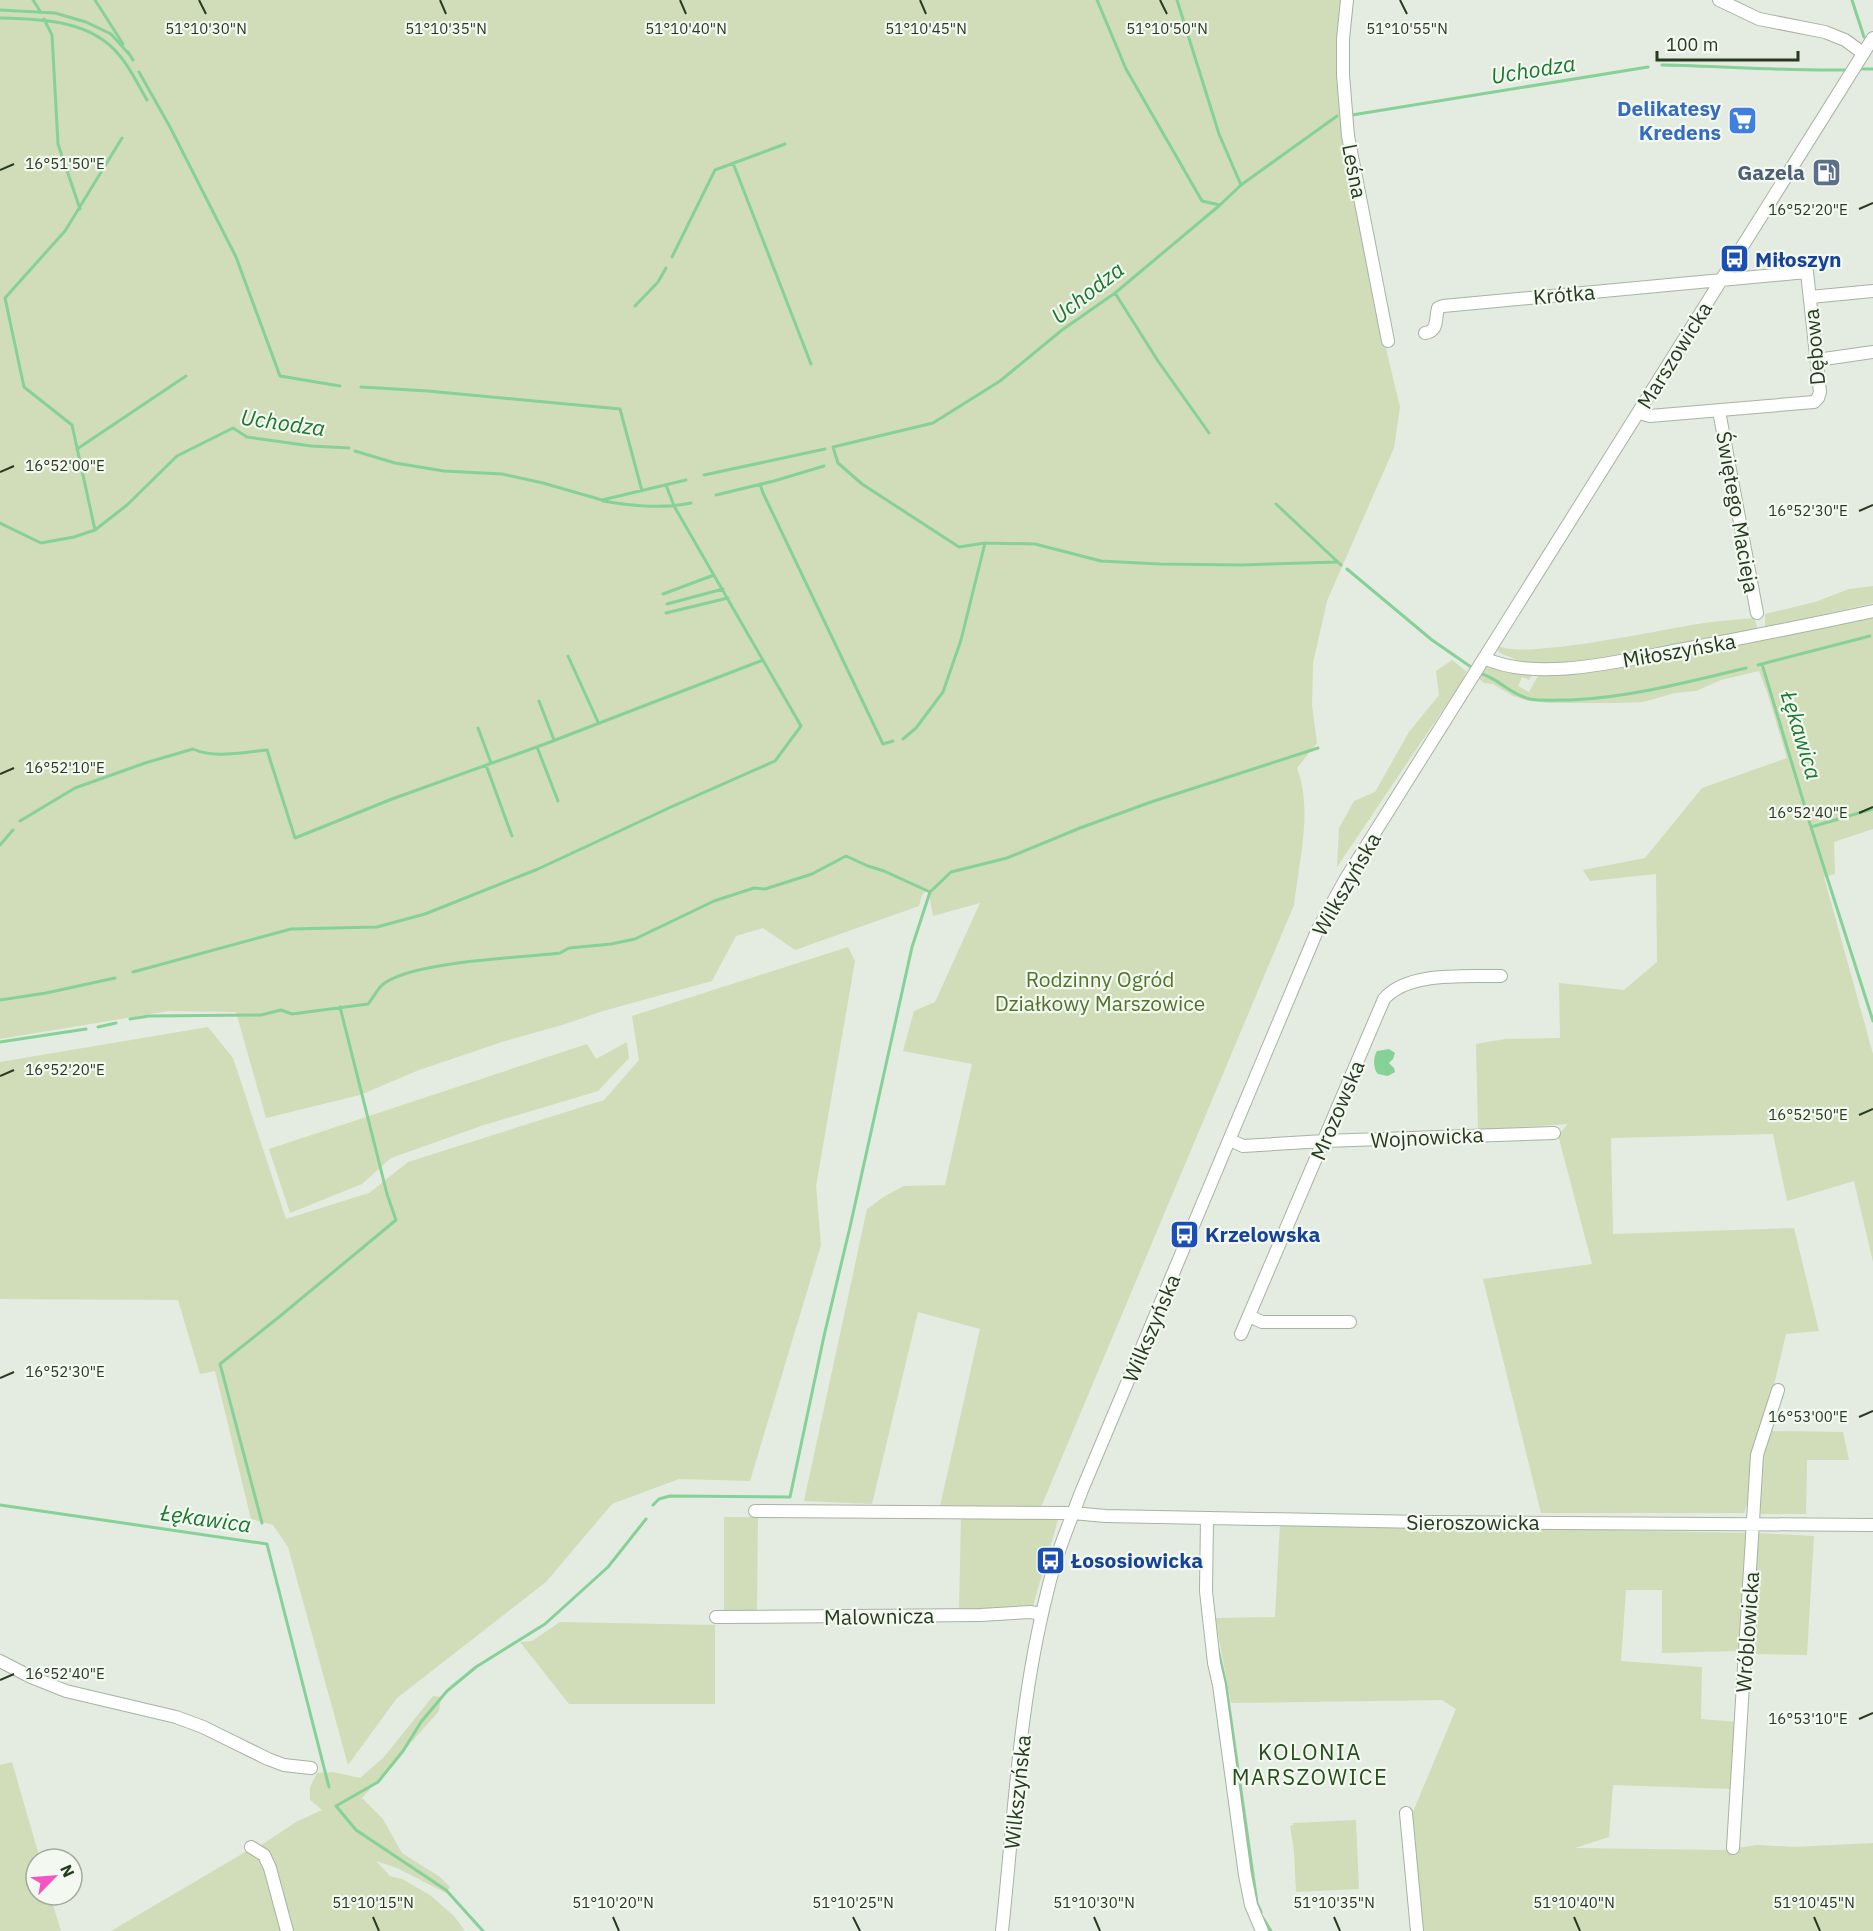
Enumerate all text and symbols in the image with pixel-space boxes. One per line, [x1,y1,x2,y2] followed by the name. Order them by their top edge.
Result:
[165,19,247,38] text: 51°10'30"N
[405,19,487,38] text: 51°10'35"N
[645,19,727,38] text: 51°10'40"N
[885,19,967,38] text: 51°10'45"N
[1126,19,1208,38] text: 51°10'50"N
[1366,19,1448,38] text: 51°10'55"N
[1657,24,1798,62] scale bar
[1666,33,1718,56] text: 100 m
[1489,48,1577,90] water label: Uchodza
[1617,94,1722,146] place label: Delikatesy Kredens
[1726,104,1758,136] supermarket icon: Delikatesy Kredens
[1336,141,1374,201] street label: Leśna
[25,154,105,173] text: 16°51'50"E
[1810,156,1842,188] fuel station icon: Gazela
[1737,158,1805,186] place label: Gazela
[1768,200,1848,219] text: 16°52'20"E
[1718,243,1750,275] bus stop icon: Miłoszyn
[1755,245,1842,273] place label: Miłoszyn
[1045,254,1129,330] water label: Uchodza
[1532,277,1596,311] street label: Krótka
[1630,296,1718,414] street label: Marszowicka
[1797,308,1831,386] street label: Dębowa
[239,402,327,442] water label: Uchodza
[1710,429,1766,595] street label: Świętego Macieja
[25,456,105,475] text: 16°52'00"E
[1768,501,1848,520] text: 16°52'30"E
[1620,626,1738,674] street label: Miłoszyńska
[1775,686,1829,783] water label: Łękawica
[25,758,105,777] text: 16°52'10"E
[1768,803,1848,822] text: 16°52'40"E
[1305,827,1387,941] street label: Wilkszyńska
[995,965,1205,1017] park label: Rodzinny Ogród Działkowy Marszowice
[1303,1056,1371,1164] street label: Mrozowska
[25,1060,105,1079] text: 16°52'20"E
[1768,1105,1848,1124] text: 16°52'50"E
[1370,1120,1484,1154] street label: Wojnowicka
[1168,1218,1200,1250] bus stop icon: Krzelowska
[1205,1220,1321,1248] place label: Krzelowska
[1116,1270,1186,1386] street label: Wilkszyńska
[25,1362,105,1381] text: 16°52'30"E
[1768,1407,1848,1426] text: 16°53'00"E
[158,1497,253,1539] water label: Łękawica
[1406,1508,1540,1536] street label: Sieroszowicka
[1034,1544,1066,1576] bus stop icon: Łososiowicka
[1070,1546,1203,1574] place label: Łososiowicka
[1729,1570,1765,1694] street label: Wróblowicka
[824,1601,934,1631] street label: Malownicza
[25,1664,105,1683] text: 16°52'40"E
[1768,1709,1848,1728] text: 16°53'10"E
[997,1733,1037,1851] street label: Wilkszyńska
[1232,1737,1388,1791] district label: KOLONIA MARSZOWICE
[24,1847,84,1907] north arrow
[56,1861,79,1880] text: N
[332,1893,414,1912] text: 51°10'15"N
[572,1893,654,1912] text: 51°10'20"N
[812,1893,894,1912] text: 51°10'25"N
[1053,1893,1135,1912] text: 51°10'30"N
[1293,1893,1375,1912] text: 51°10'35"N
[1533,1893,1615,1912] text: 51°10'40"N
[1773,1893,1855,1912] text: 51°10'45"N

